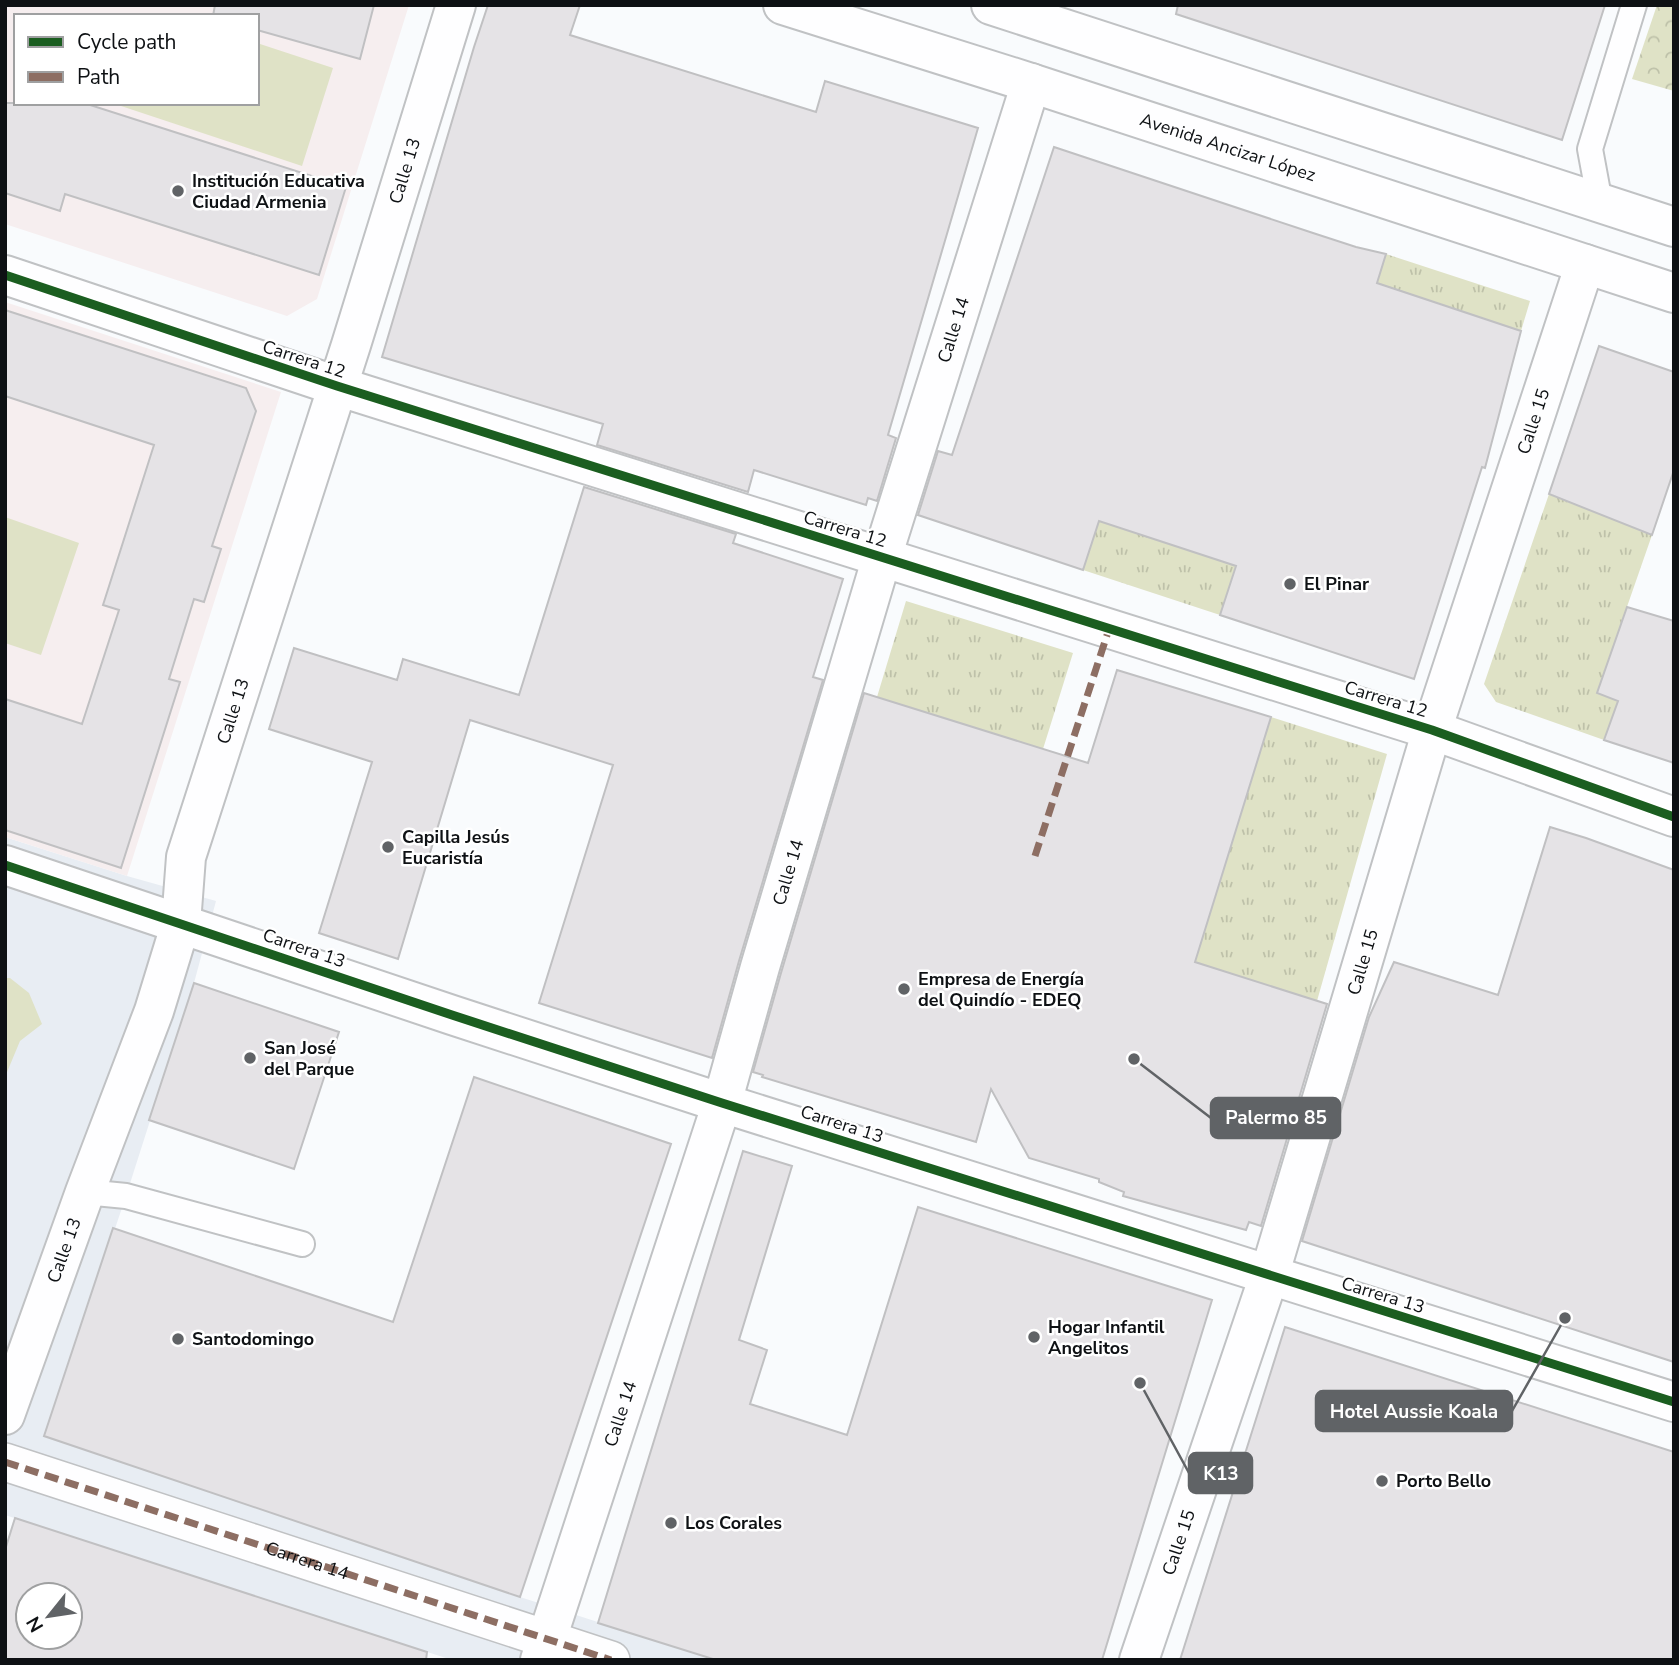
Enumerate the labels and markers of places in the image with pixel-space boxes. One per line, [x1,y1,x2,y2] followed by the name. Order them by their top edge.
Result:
[192,169,365,214] place label: Institución Educativa Ciudad Armenia
[170,183,186,199] marker: Institución Educativa Ciudad Armenia
[1304,572,1369,596] place label: El Pinar
[1282,576,1298,592] marker: El Pinar
[402,825,510,870] place label: Capilla Jesús Eucaristía
[380,839,396,855] marker: Capilla Jesús Eucaristía
[918,967,1084,1012] place label: Empresa de Energía del Quindío - EDEQ
[896,981,912,997] marker: Empresa de Energía del Quindío - EDEQ
[264,1036,354,1081] place label: San José del Parque
[242,1050,258,1066] marker: San José del Parque
[1211,1098,1340,1138] callout: Palermo 85
[1048,1315,1165,1360] place label: Hogar Infantil Angelitos
[192,1327,314,1351] place label: Santodomingo
[1026,1329,1042,1345] marker: Hogar Infantil Angelitos
[170,1331,186,1347] marker: Santodomingo
[1316,1391,1512,1431] callout: Hotel Aussie Koala
[1189,1453,1252,1493] callout: K13
[1396,1469,1491,1493] place label: Porto Bello
[1374,1473,1390,1489] marker: Porto Bello
[685,1511,782,1535] place label: Los Corales
[663,1515,679,1531] marker: Los Corales

